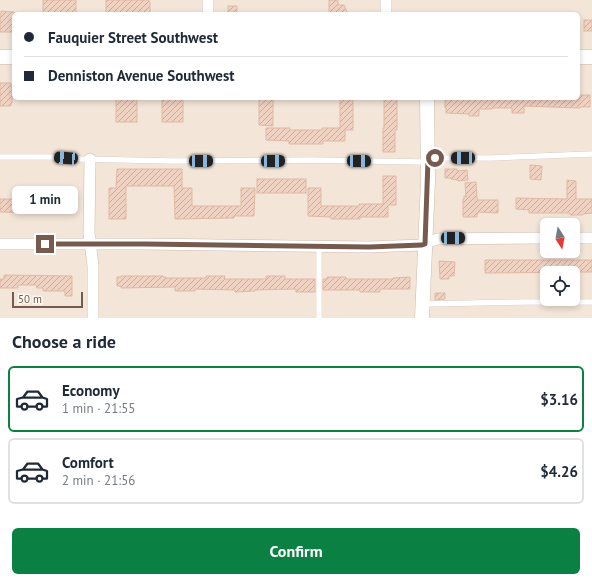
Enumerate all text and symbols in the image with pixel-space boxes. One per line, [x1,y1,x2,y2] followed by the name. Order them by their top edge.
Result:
[48,28,218,47] text: Fauquier Street Southwest
[48,66,235,85] text: Denniston Avenue Southwest
[426,149,444,167] route start
[54,151,78,165] car
[451,152,475,164] car
[189,155,213,167] car
[261,155,285,167] car
[347,155,371,167] car
[12,186,78,214] callout: 1 min
[29,191,61,208] text: 1 min
[540,218,580,258] north arrow
[540,218,580,306] map controls
[441,232,465,244] car
[36,235,54,253] route end
[540,266,580,306] button: locate
[12,290,83,309] scale bar
[18,292,42,306] text: 50 m
[12,330,116,353] text: Choose a ride
[14,381,50,417] icon: car
[62,381,120,400] text: Economy
[540,390,578,409] text: $3.16
[62,400,135,417] text: 1 min · 21:55
[14,453,50,489] icon: car
[62,453,114,472] text: Comfort
[540,462,578,481] text: $4.26
[62,472,135,489] text: 2 min · 21:56
[12,528,580,574] button: Confirm

